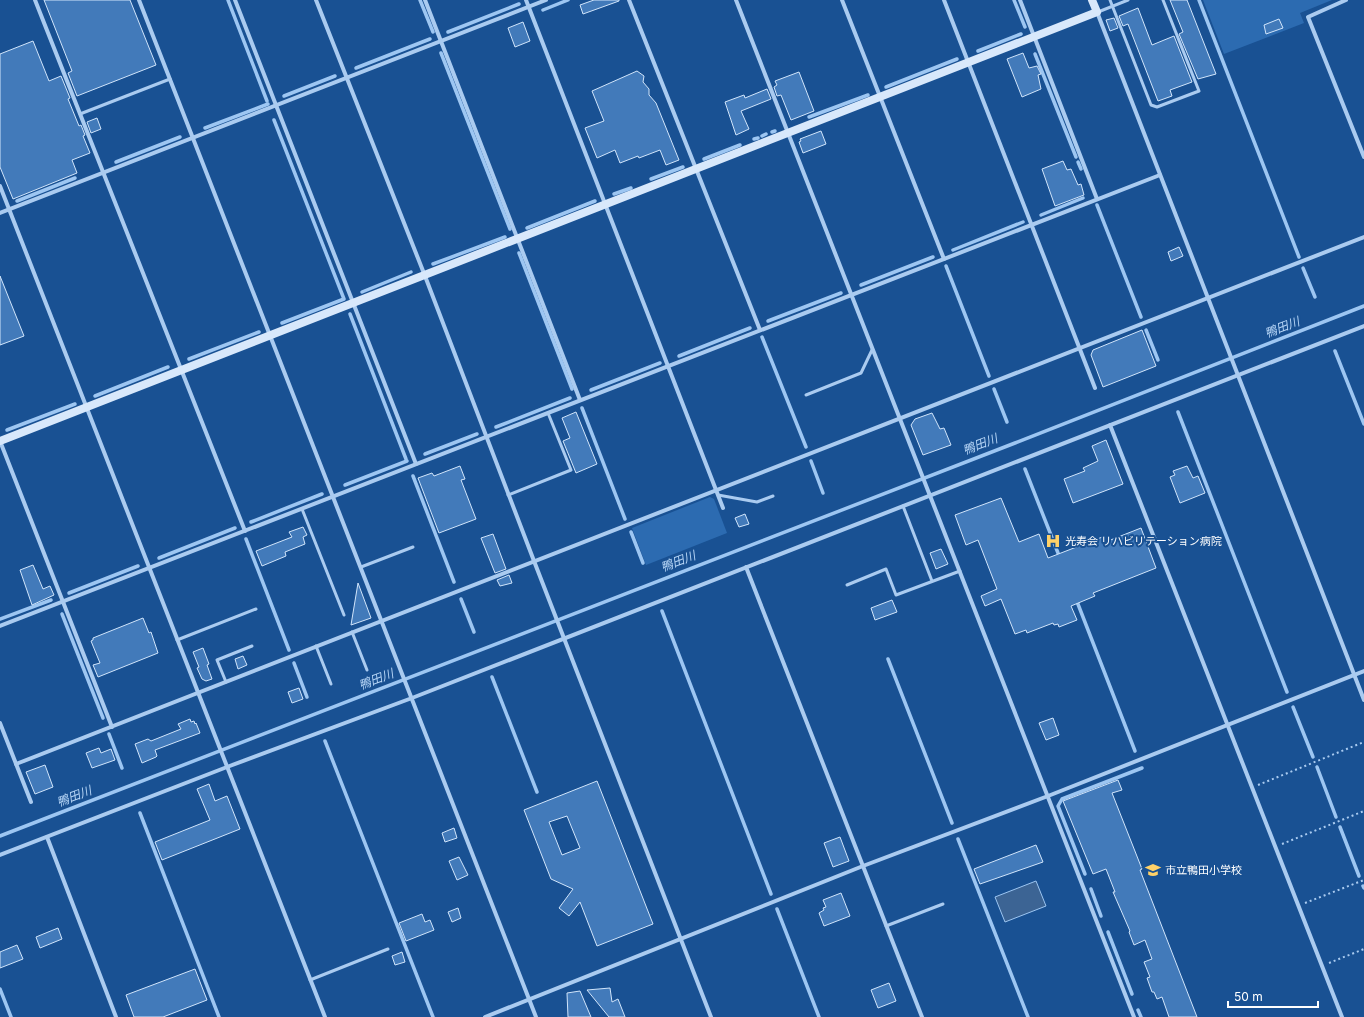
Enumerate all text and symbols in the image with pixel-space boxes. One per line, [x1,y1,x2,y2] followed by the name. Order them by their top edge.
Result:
[1263,313,1303,340] water label: 鴨田川
[961,430,1001,457] water label: 鴨田川
[1044,532,1062,550] hospital icon: 光寿会 リハビリテーション病院
[1065,534,1222,548] place label: 光寿会 リハビリテーション病院
[659,547,699,574] water label: 鴨田川
[357,665,397,692] water label: 鴨田川
[55,782,95,809] water label: 鴨田川
[1144,861,1162,879] school or university icon: 市立鴨田小学校
[1165,863,1242,877] place label: 市立鴨田小学校
[1228,983,1318,1009] scale bar
[1234,989,1263,1004] text: 50 m

